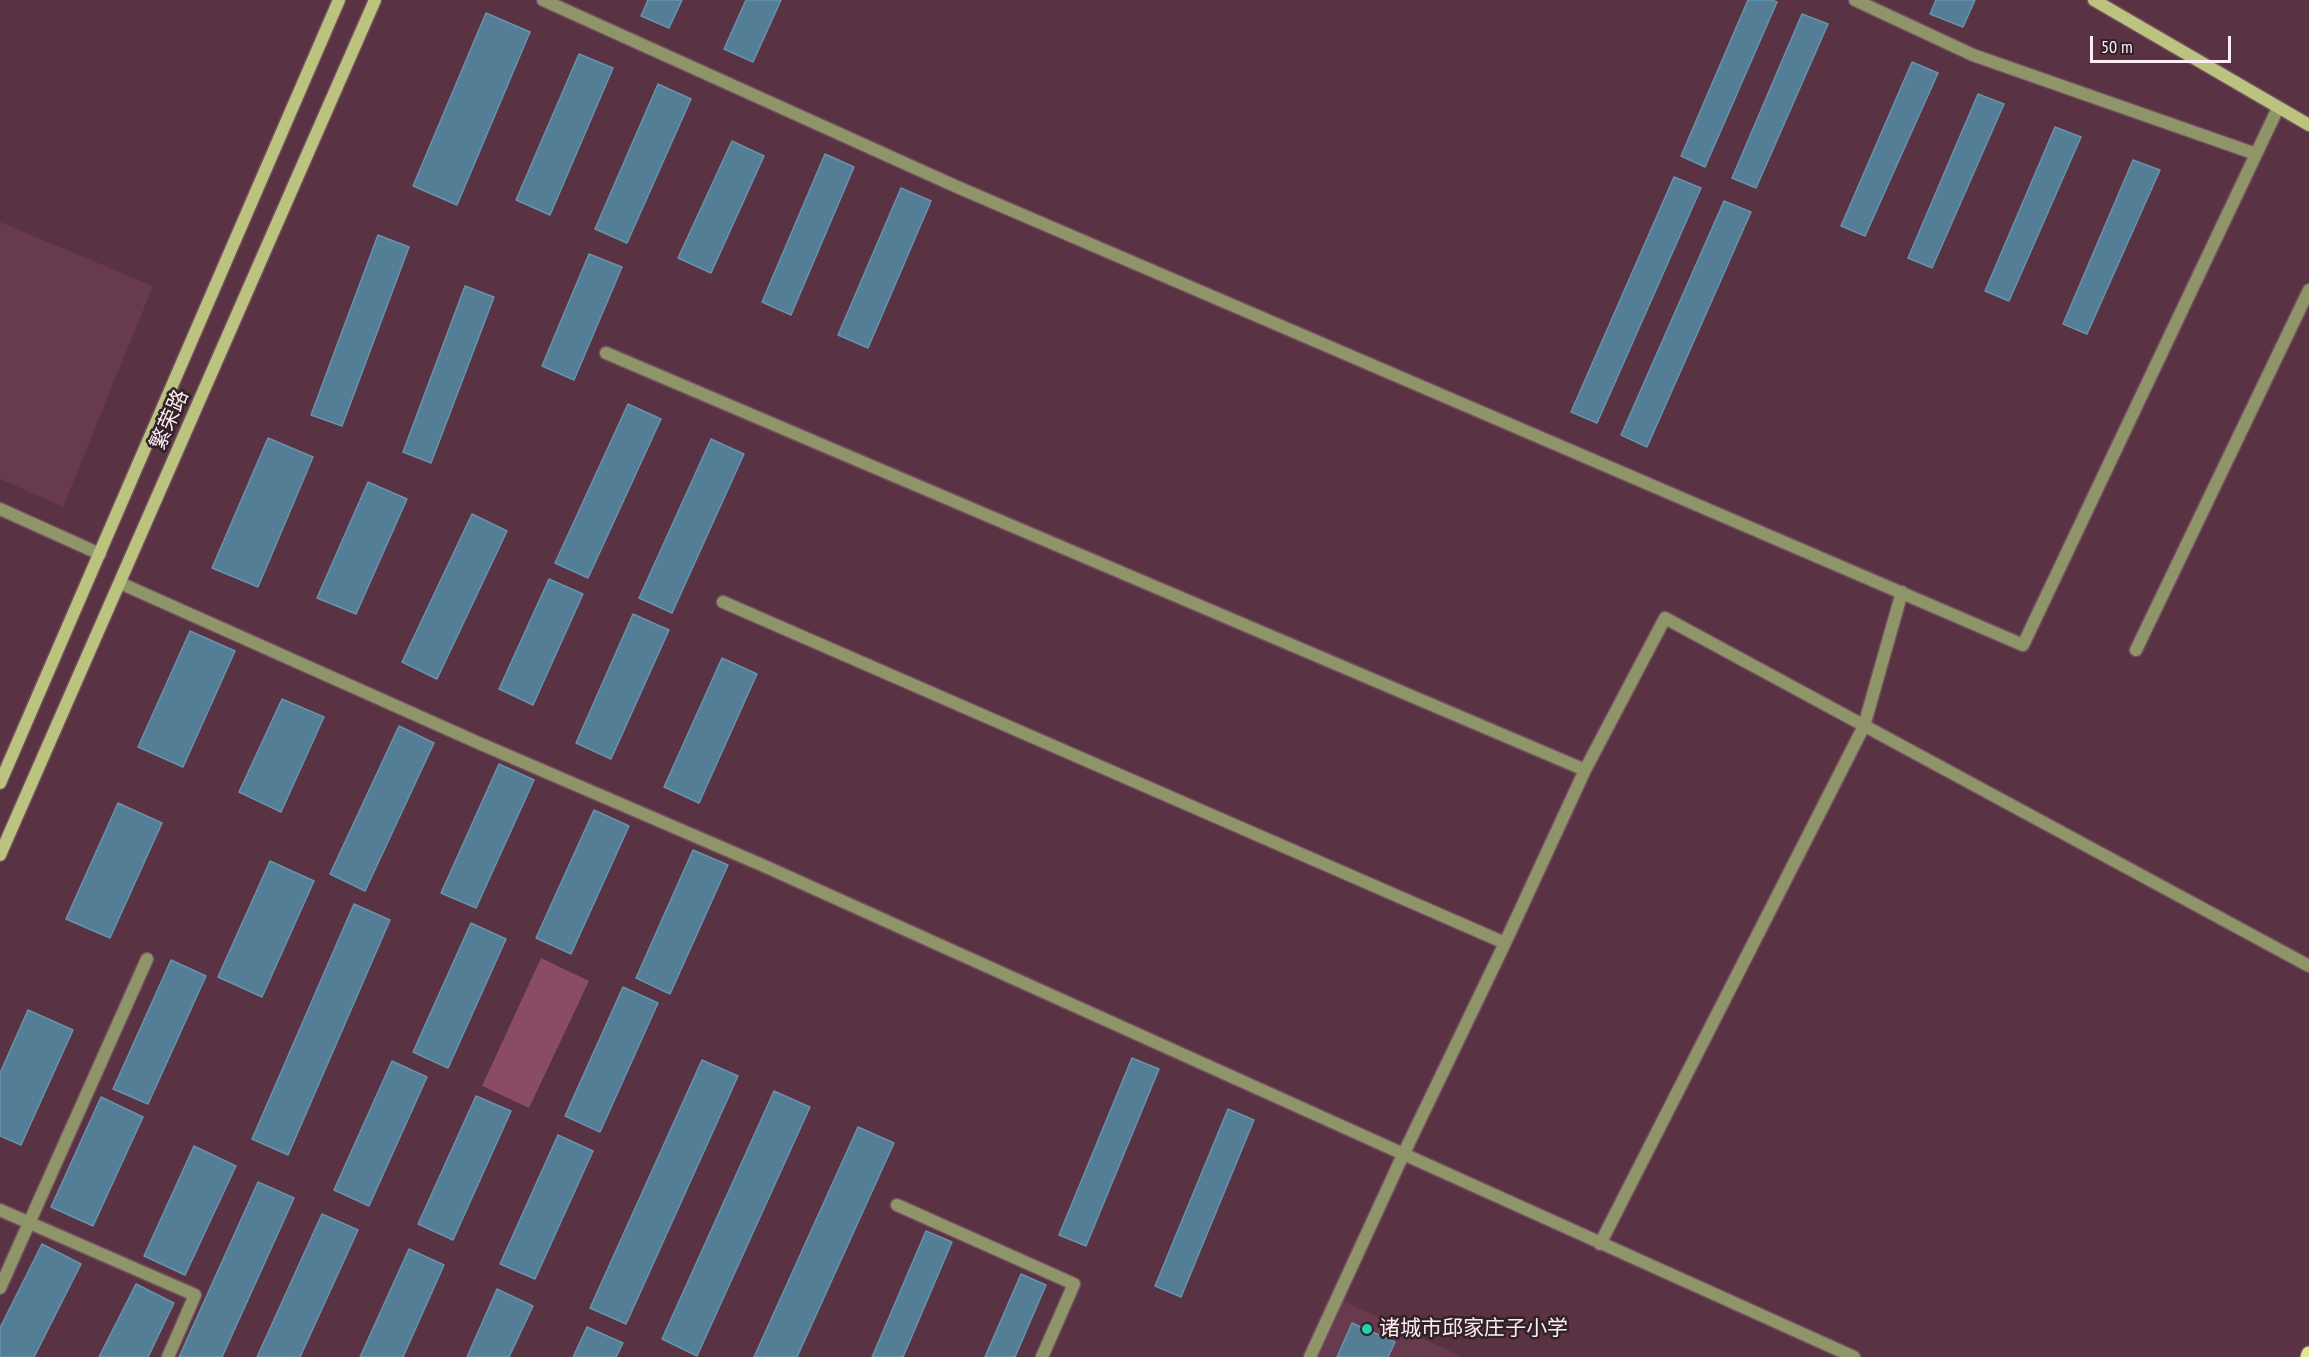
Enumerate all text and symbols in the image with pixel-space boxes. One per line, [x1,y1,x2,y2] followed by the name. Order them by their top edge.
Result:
[2093,24,2234,62] scale bar
[2101,35,2133,58] text: 50 m
[146,386,194,454] street label: 繁荣路
[1379,1316,1568,1342] place label: 诸城市邱家庄子小学
[1360,1322,1374,1336] marker: 诸城市邱家庄子小学

